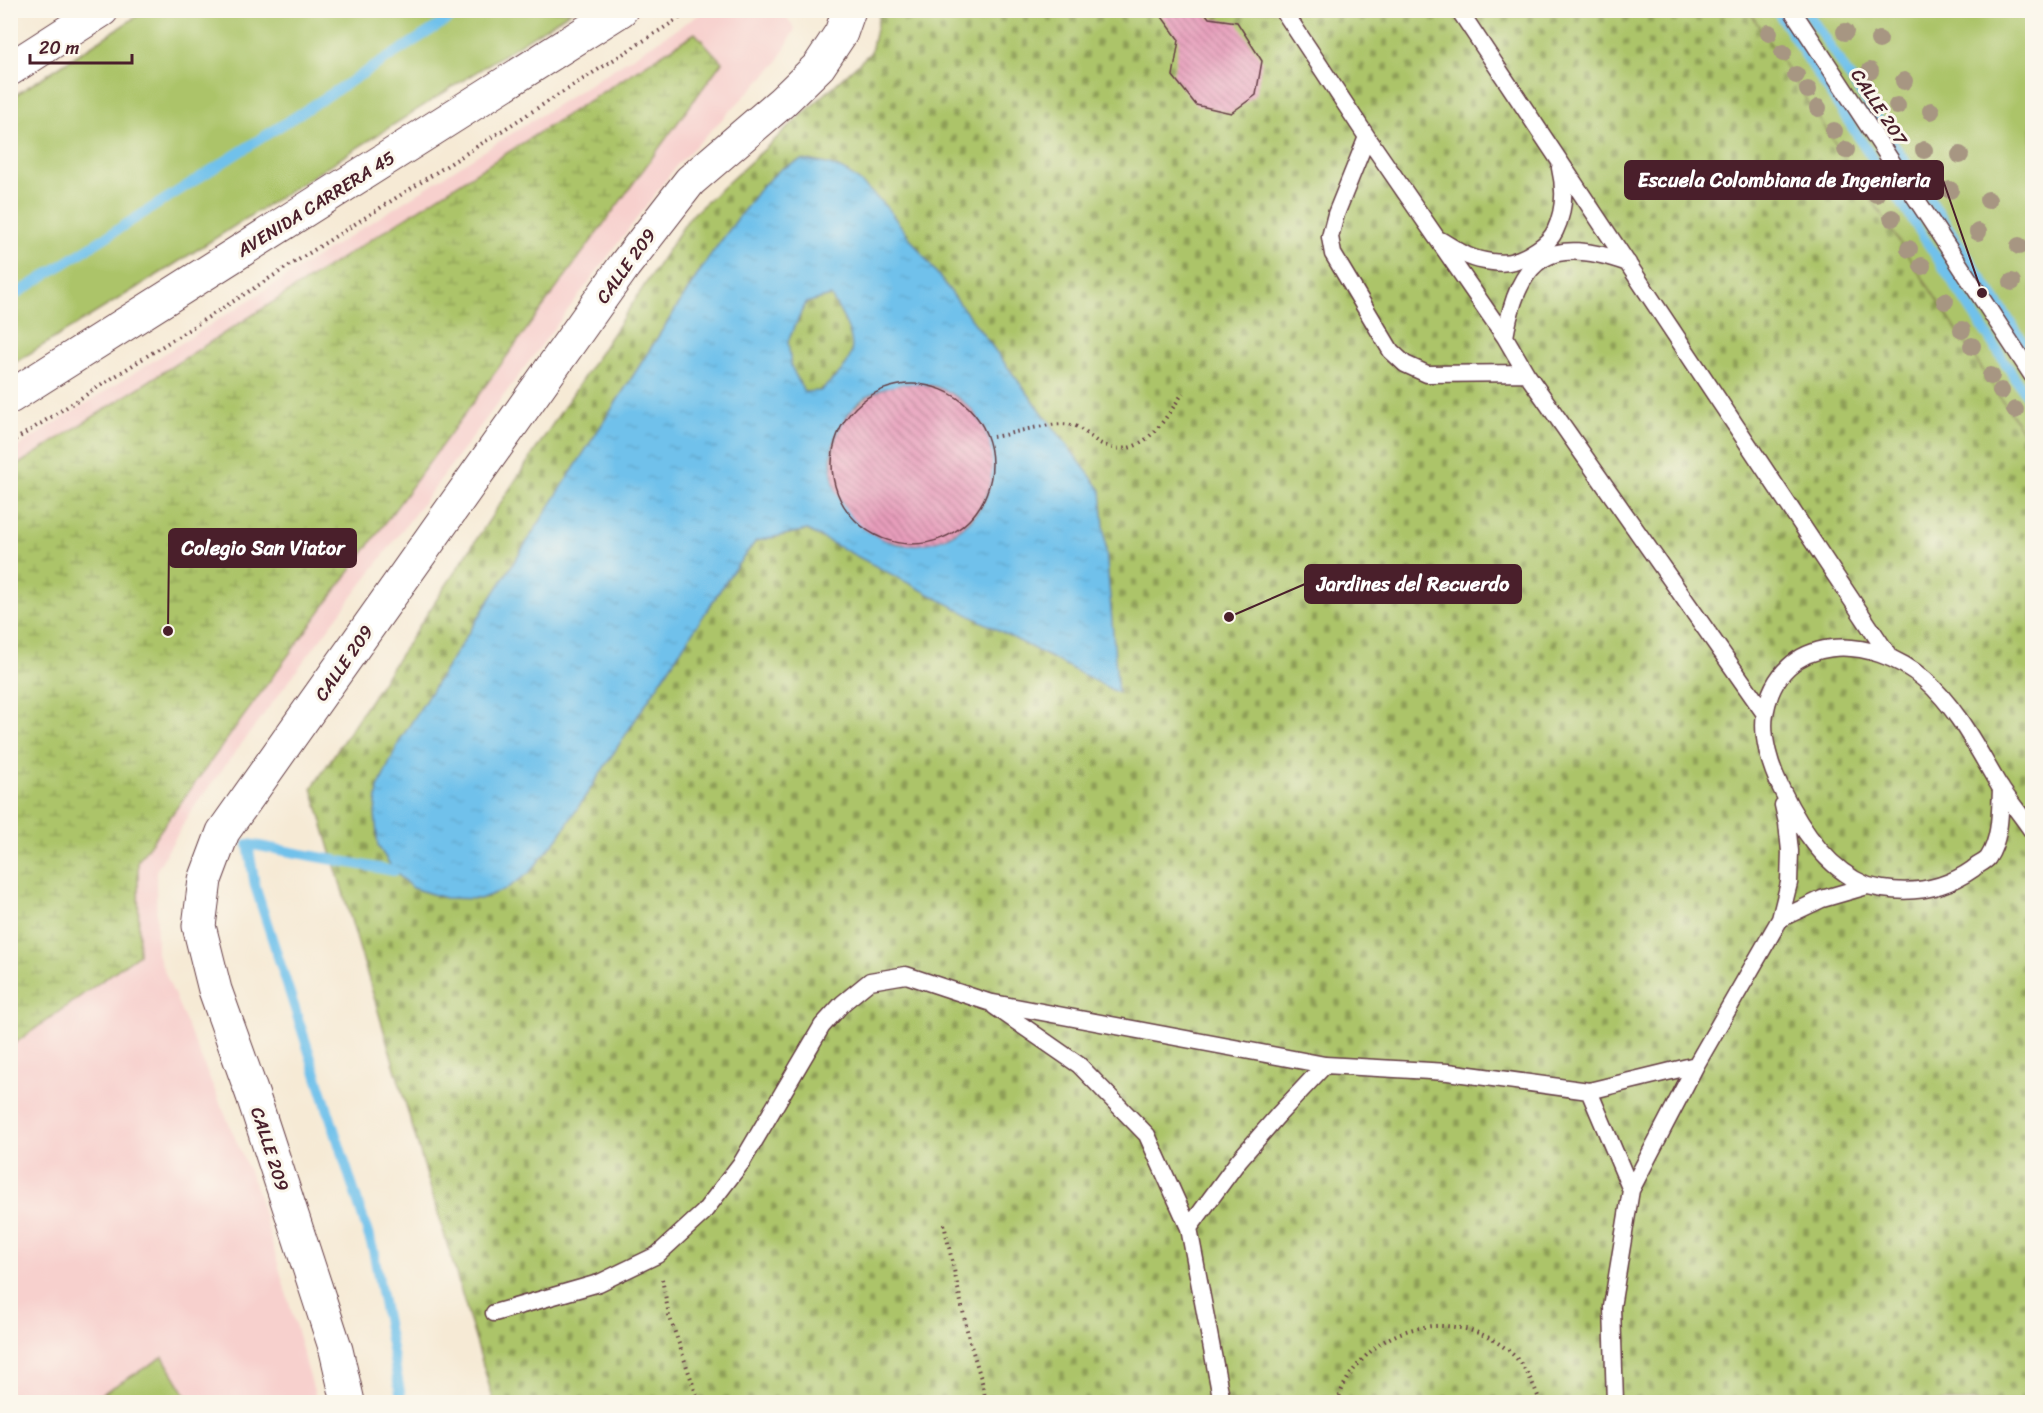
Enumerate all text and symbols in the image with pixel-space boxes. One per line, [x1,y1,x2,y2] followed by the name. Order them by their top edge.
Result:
[30,27,132,65] scale bar
[39,32,79,64] text: 20 m
[1842,62,1917,153] street label: CALLE 207
[229,142,402,266] street label: AVENIDA CARRERA 45
[1625,161,1943,199] callout: Escuela Colombiana de Ingenieria
[1638,163,1931,198] text: Escuela Colombiana de Ingenieria
[587,221,665,311] street label: CALLE 209
[169,529,356,567] callout: Colegio San Viator
[181,531,346,566] text: Colegio San Viator
[1305,565,1521,603] callout: Jardines del Recuerdo
[1316,567,1510,602] text: Jardines del Recuerdo
[306,618,382,708] street label: CALLE 209
[241,1103,299,1195] street label: CALLE 209

